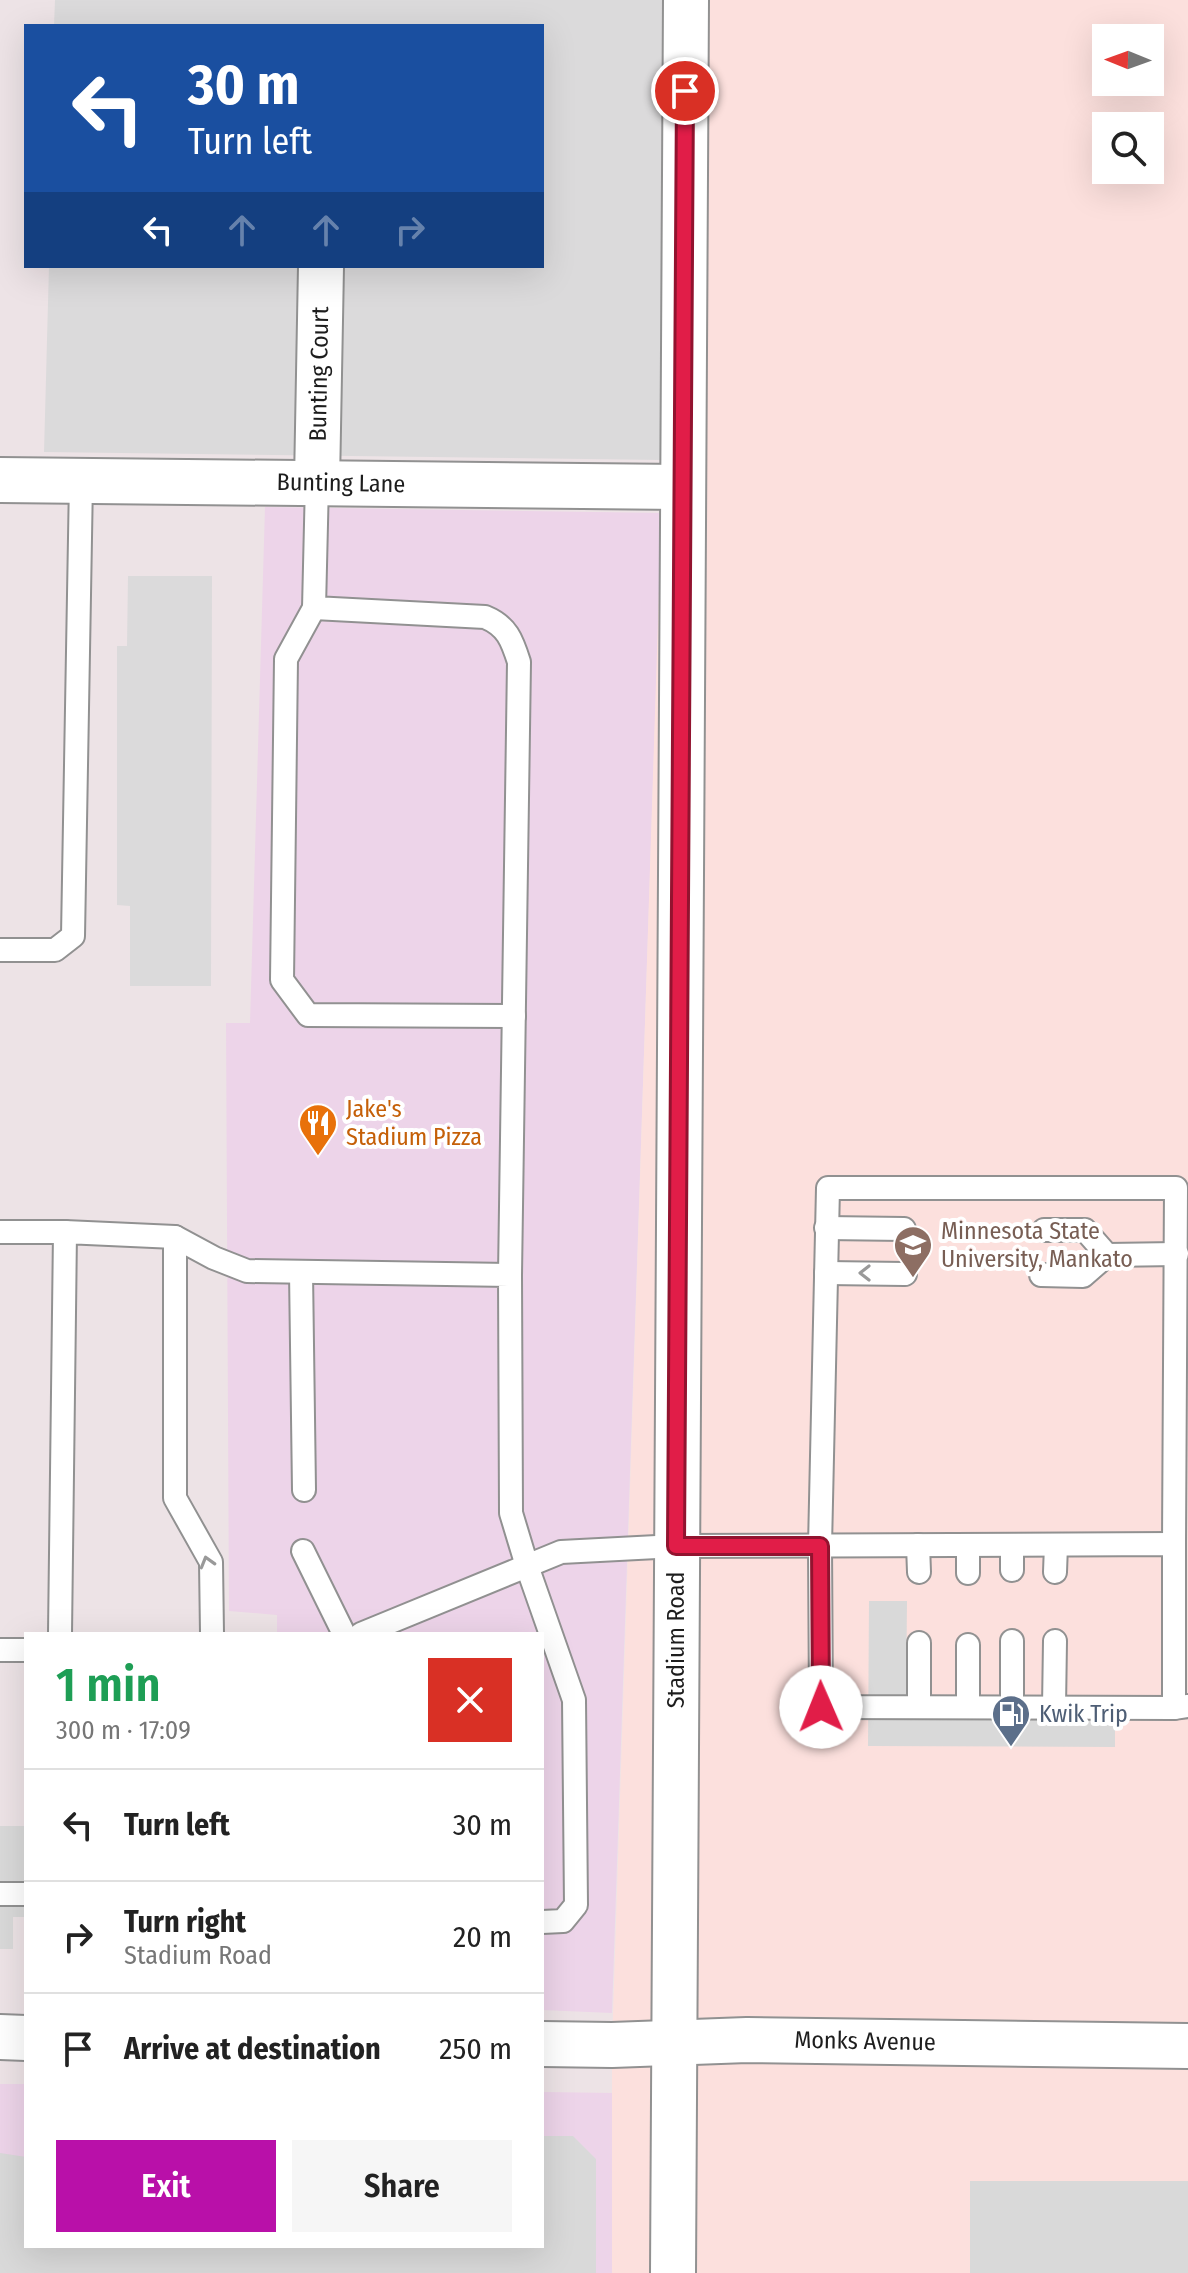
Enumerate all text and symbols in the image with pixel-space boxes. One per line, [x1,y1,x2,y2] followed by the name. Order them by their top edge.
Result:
[1092,24,1164,96] north arrow
[1092,24,1164,184] map controls
[188,52,299,119] text: 30 m
[56,56,160,160] icon: left
[651,57,719,125] pin
[663,69,707,113] icon: arrive
[1092,112,1164,184] button: search
[188,120,312,164] text: Turn left
[136,208,180,252] icon: left
[220,208,264,252] icon: ahead
[304,208,348,252] icon: ahead
[388,208,432,252] icon: right
[304,306,334,442] street label: Bunting Court
[276,468,406,498] street label: Bunting Lane
[346,1095,482,1151] place label: Jake's Stadium Pizza
[297,1102,339,1157] restaurant icon: Jake's Stadium Pizza
[941,1217,1133,1273] place label: Minnesota State University, Mankato
[892,1224,934,1279] school or university icon: Minnesota State University, Mankato
[858,1264,871,1282] one-way arrow
[200,1556,216,1569] one-way arrow
[662,1572,690,1708] street label: Stadium Road
[56,1656,161,1714] text: 1 min
[428,1658,512,1742] button: close
[779,1665,863,1749] position arrow
[990,1693,1032,1748] fuel station icon: Kwik Trip
[1039,1700,1128,1728] place label: Kwik Trip
[56,1715,191,1746] text: 300 m · 17:09
[56,1803,100,1847] icon: left
[124,1807,230,1843] text: Turn left
[453,1807,512,1843] text: 30 m
[124,1904,246,1940] text: Turn right
[56,1915,100,1959] icon: right
[453,1919,512,1955] text: 20 m
[124,1940,272,1971] text: Stadium Road
[794,2026,936,2056] street label: Monks Avenue
[56,2027,100,2071] icon: arrive
[124,2031,381,2067] text: Arrive at destination
[439,2031,512,2067] text: 250 m
[56,2140,276,2232] button: Exit
[292,2140,512,2232] button: Share

